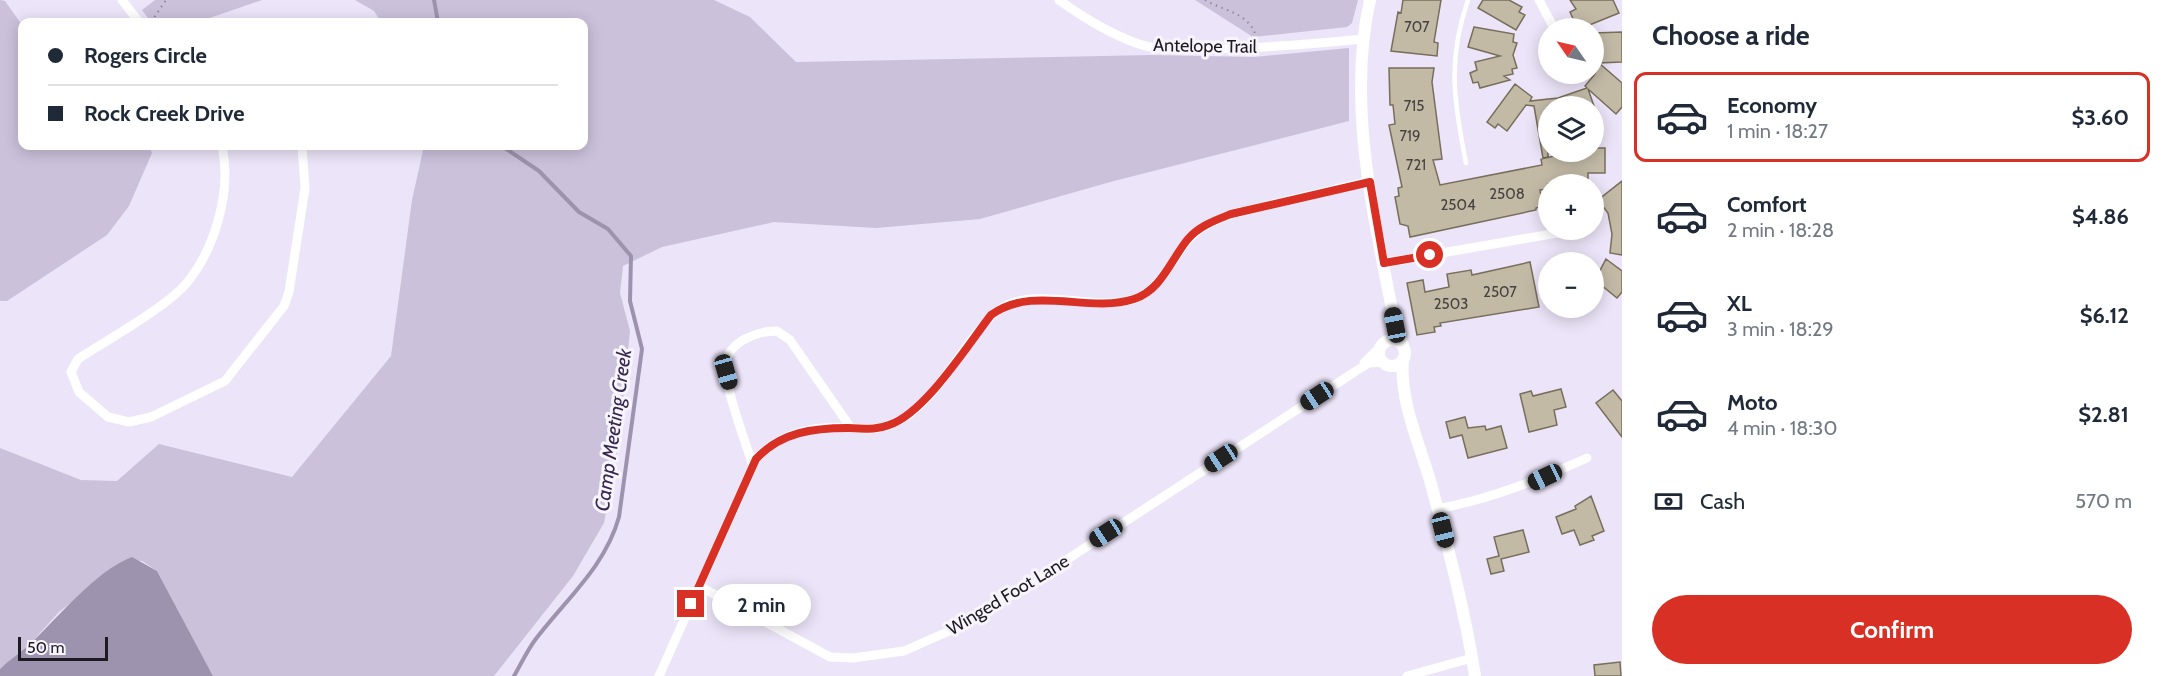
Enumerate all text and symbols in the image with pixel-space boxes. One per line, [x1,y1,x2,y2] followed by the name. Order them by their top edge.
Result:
[1404,18,1430,36] house number: 707
[1538,18,1604,84] north arrow
[1538,18,1604,318] map controls
[1652,19,1810,52] text: Choose a ride
[1153,34,1258,58] street label: Antelope Trail
[84,42,207,69] text: Rogers Circle
[1655,90,1709,144] icon: car
[1727,92,1817,119] text: Economy
[1538,96,1604,162] button: layers
[1404,97,1424,115] house number: 715
[84,100,245,127] text: Rock Creek Drive
[2072,104,2129,131] text: $3.60
[1727,119,1828,143] text: 1 min · 18:27
[1400,127,1420,145] house number: 719
[1406,156,1426,174] house number: 721
[1538,174,1604,240] button: +
[1489,185,1525,203] house number: 2508
[1655,189,1709,243] icon: car
[1727,191,1806,218] text: Comfort
[1440,196,1476,214] house number: 2504
[2072,203,2129,230] text: $4.86
[1727,218,1834,242] text: 2 min · 18:28
[1416,241,1443,268] route start
[1538,252,1604,318] button: −
[1483,283,1517,301] house number: 2507
[1655,288,1709,342] icon: car
[1727,290,1752,317] text: XL
[1434,295,1468,313] house number: 2503
[2080,302,2129,329] text: $6.12
[1383,306,1407,344] car
[1727,317,1834,341] text: 3 min · 18:29
[590,346,636,513] water label: Camp Meeting Creek
[712,352,740,392] car
[1297,379,1337,413] car
[1655,387,1709,441] icon: car
[1727,389,1778,416] text: Moto
[2078,401,2129,428] text: $2.81
[1727,416,1837,440] text: 4 min · 18:30
[1201,441,1241,475] car
[1525,461,1565,493] car
[1652,485,1685,518] icon: cash
[1700,488,1745,515] text: Cash
[2075,489,2132,513] text: 570 m
[1430,510,1456,550] car
[1086,516,1126,550] car
[943,550,1073,640] street label: Winged Foot Lane
[712,583,811,625] callout: 2 min
[677,590,704,617] route end
[737,593,786,617] text: 2 min
[1652,595,2132,664] button: Confirm
[18,634,108,662] scale bar
[27,638,64,657] text: 50 m

